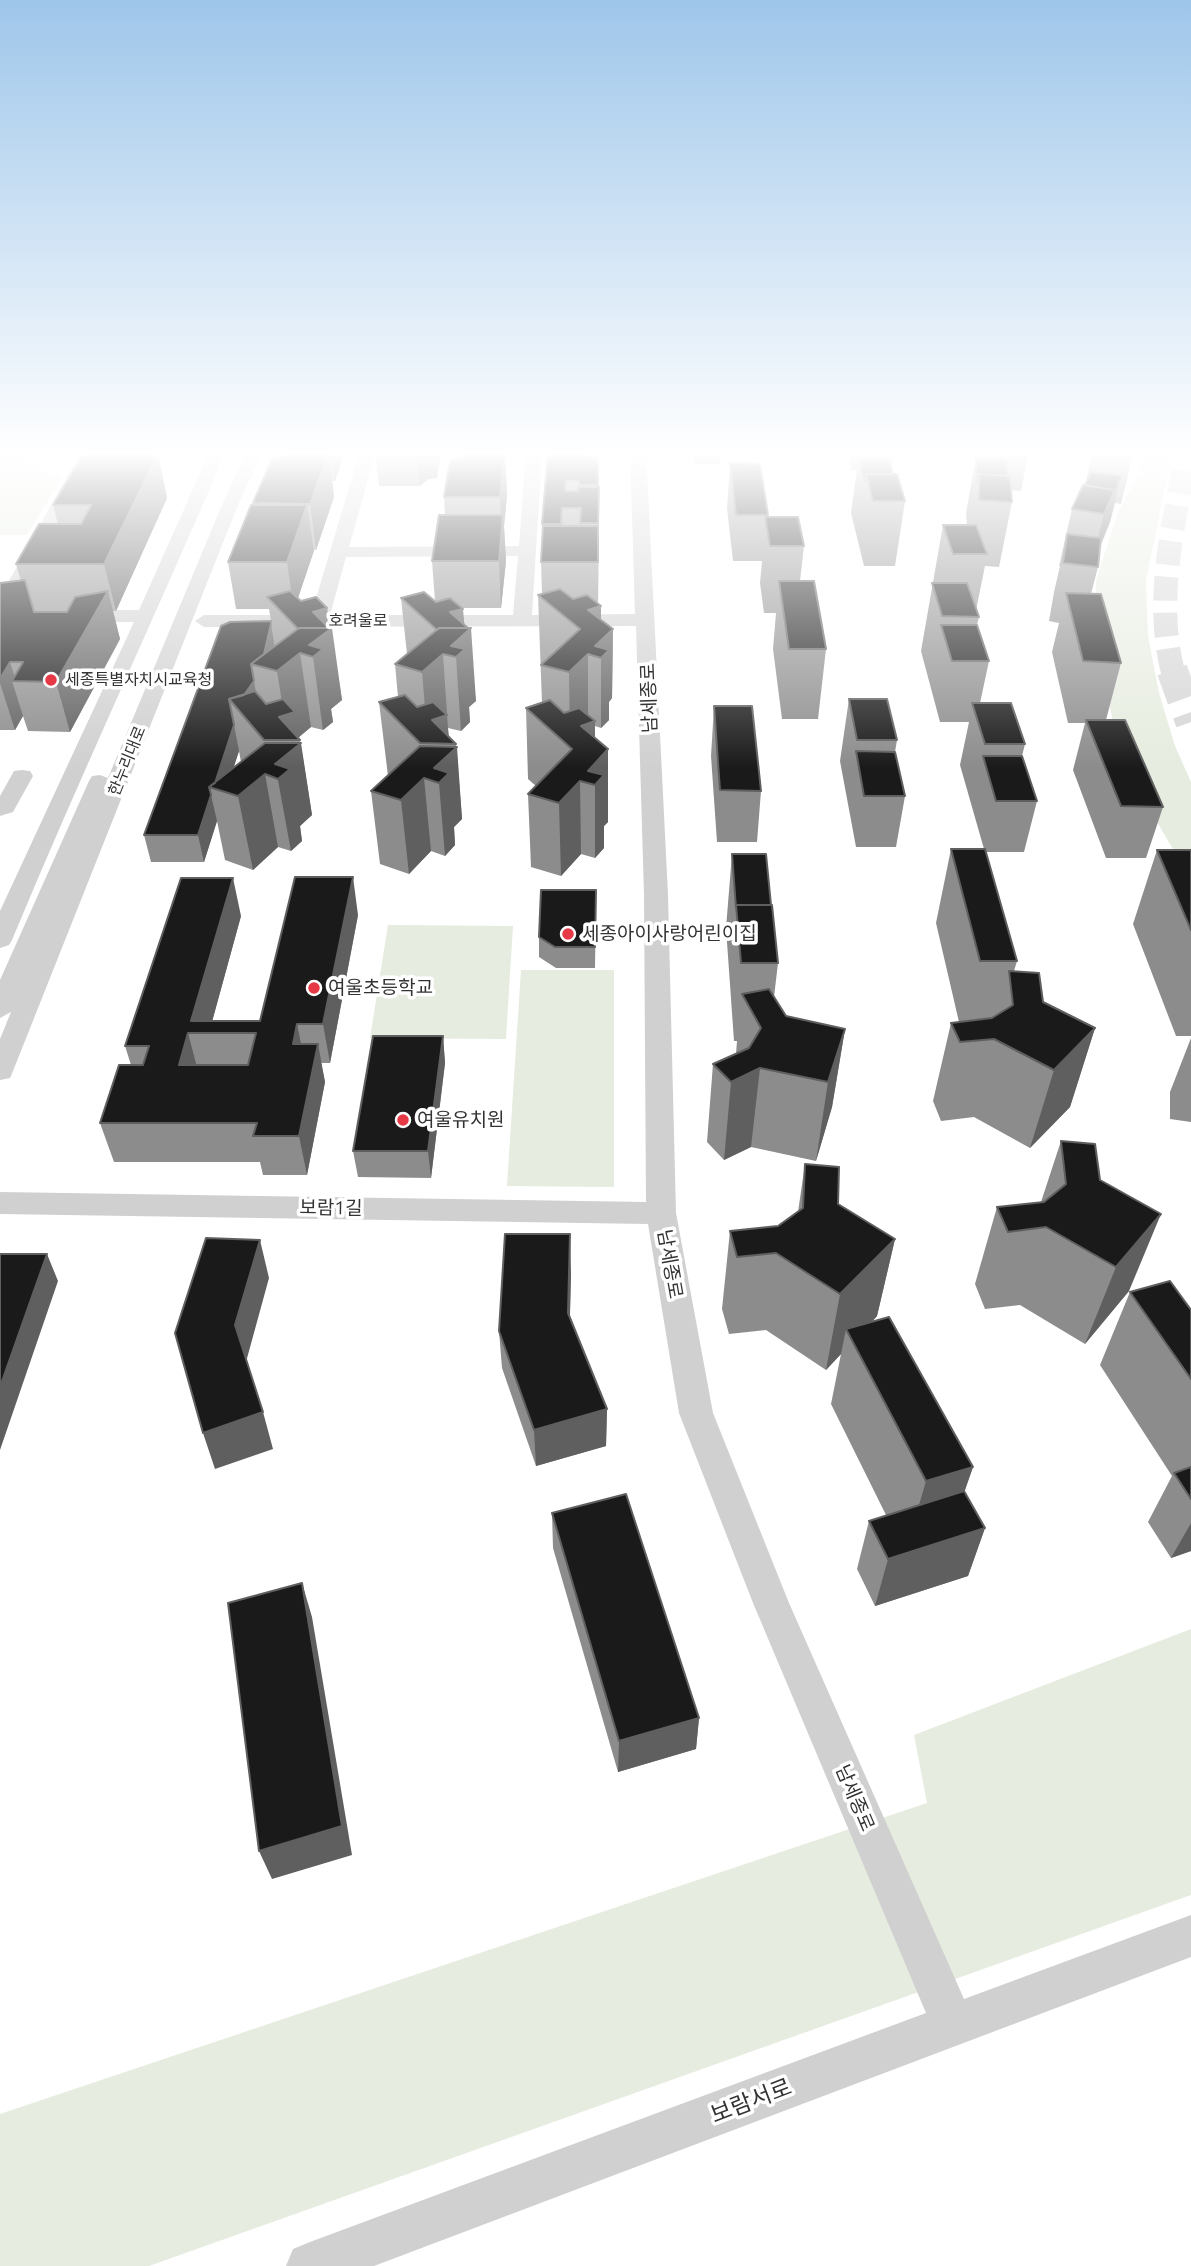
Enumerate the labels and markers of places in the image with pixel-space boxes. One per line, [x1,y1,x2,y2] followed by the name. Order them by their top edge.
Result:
[65,670,212,690] place label: 세종특별자치시교육청
[43,672,59,688] marker: 세종특별자치시교육청
[582,923,757,945] place label: 세종아이사랑어린이집
[560,926,576,942] marker: 세종아이사랑어린이집
[328,977,433,999] place label: 여울초등학교
[306,980,322,996] marker: 여울초등학교
[417,1109,504,1131] place label: 여울유치원
[395,1112,411,1128] marker: 여울유치원

